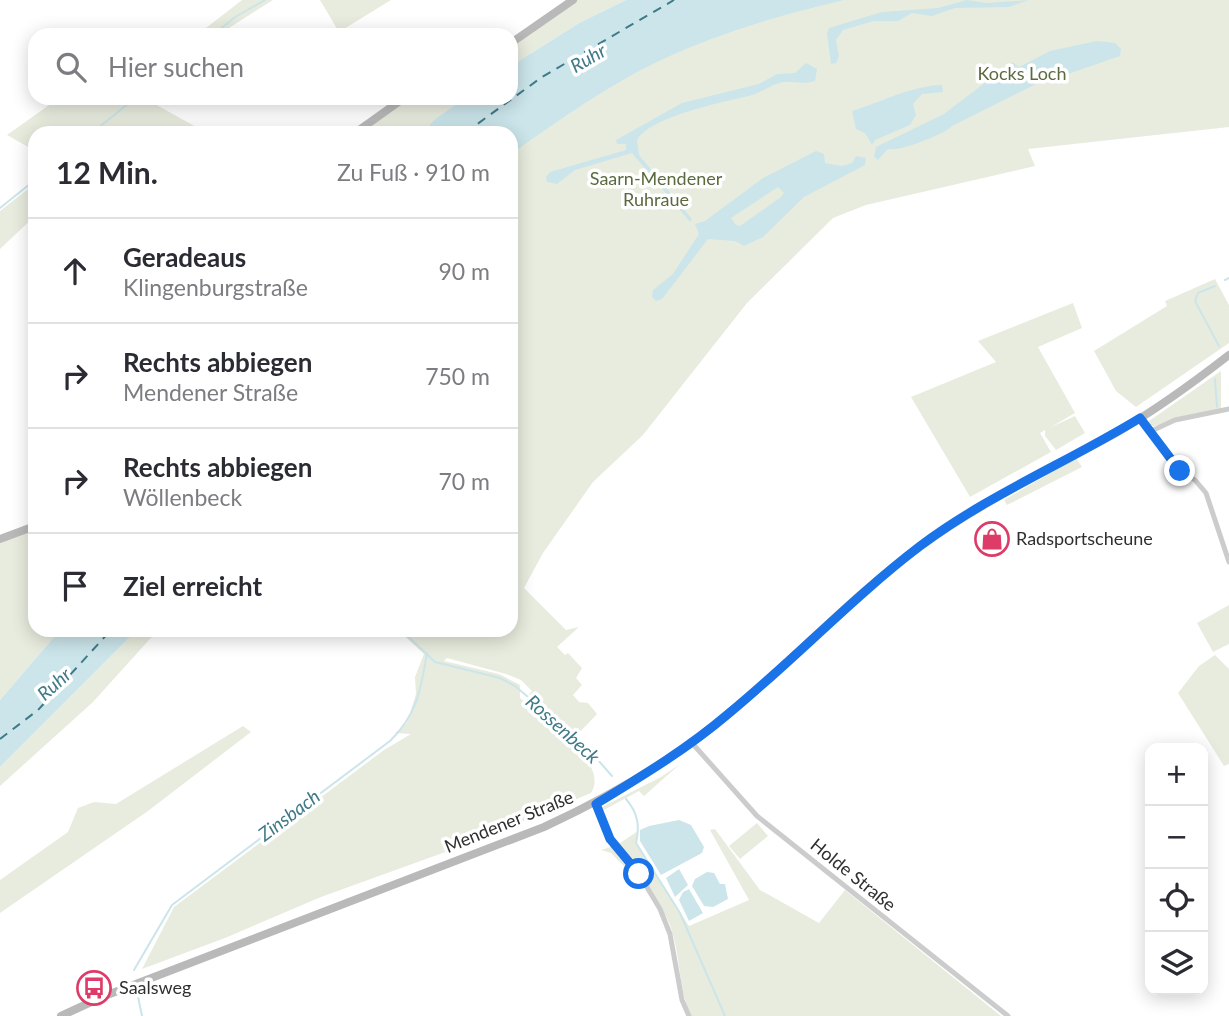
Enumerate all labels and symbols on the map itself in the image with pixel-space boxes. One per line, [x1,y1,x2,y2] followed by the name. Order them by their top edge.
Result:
[566,38,610,77] water label: Ruhr
[977,62,1067,84] park label: Kocks Loch
[590,167,723,210] park label: Saarn-Mendener Ruhraue
[1164,455,1195,486] route end
[973,520,1011,558] shop icon: Radsportscheune
[1016,527,1153,549] place label: Radsportscheune
[32,662,76,705] water label: Ruhr
[522,689,606,768] water label: Rossenbeck
[253,784,324,846] water label: Zinsbach
[441,785,576,857] street label: Mendener Straße
[807,833,901,915] street label: Holde Straße
[623,858,654,889] route start
[75,969,113,1007] bus stop icon: Saalsweg
[119,976,191,998] place label: Saalsweg

